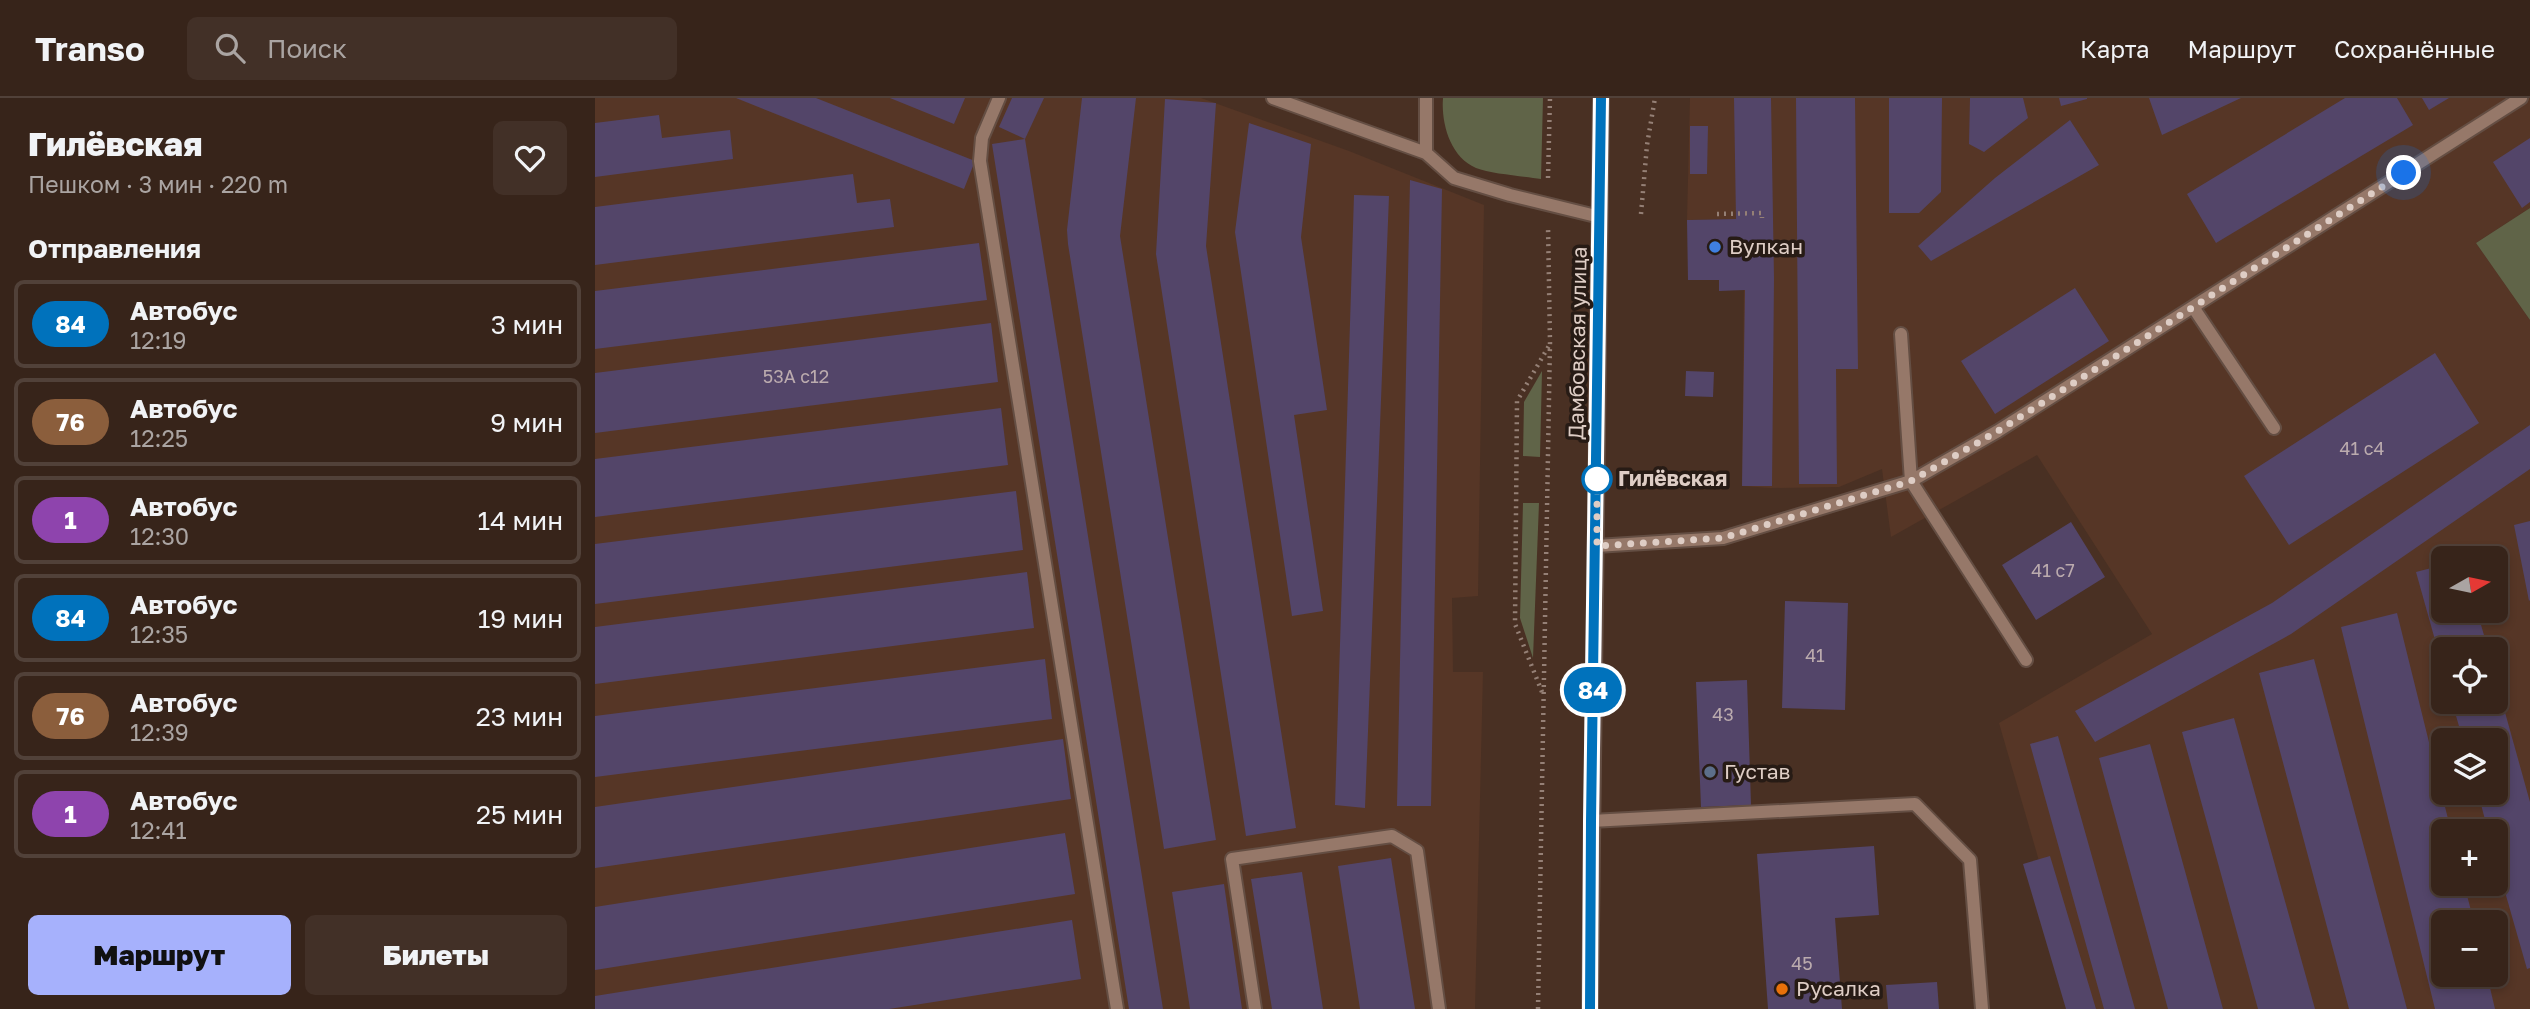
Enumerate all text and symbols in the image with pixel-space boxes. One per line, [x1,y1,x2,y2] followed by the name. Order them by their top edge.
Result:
[187,17,677,80] search box
[35,29,145,68] text: Transo
[211,29,249,67] icon: search
[267,33,347,64] text: Поиск
[2080,34,2150,63] text: Карта
[2188,34,2296,63] text: Маршрут
[2334,34,2495,63] text: Сохранённые
[493,121,567,195] button: heart
[28,124,202,163] text: Гилёвская
[2386,155,2421,190] your location
[28,170,288,198] text: Пешком · 3 мин · 220 m
[28,233,201,264] text: Отправления
[1729,233,1803,259] place label: Вулкан
[1707,239,1723,255] marker: Вулкан
[1562,246,1592,440] street label: Дамбовская улица
[130,295,237,326] text: Автобус
[55,309,86,338] text: 84
[491,309,563,340] text: 3 мин
[130,326,186,354] text: 12:19
[763,365,829,387] house number: 53А с12
[130,393,237,424] text: Автобус
[56,407,85,436] text: 76
[490,407,563,438] text: 9 мин
[130,424,188,452] text: 12:25
[2340,437,2385,459] house number: 41 с4
[1582,464,1612,494] marker: Гилёвская
[1618,465,1727,491] place label: Гилёвская
[130,491,237,522] text: Автобус
[64,505,77,534] text: 1
[478,505,563,536] text: 14 мин
[130,522,189,550] text: 12:30
[2431,546,2508,623] north arrow
[2431,546,2508,987] map controls
[2031,559,2075,581] house number: 41 с7
[130,589,237,620] text: Автобус
[55,603,86,632] text: 84
[478,603,563,634] text: 19 мин
[130,620,188,648] text: 12:35
[2431,637,2508,714] button: locate
[1805,644,1825,666] house number: 41
[1562,667,1625,713] line badge: 84
[1578,675,1608,704] text: 84
[130,687,237,718] text: Автобус
[56,701,85,730] text: 76
[476,701,563,732] text: 23 мин
[1712,703,1734,725] house number: 43
[130,718,189,746] text: 12:39
[2431,728,2508,805] button: layers
[1724,758,1790,784] place label: Густав
[1702,764,1718,780] marker: Густав
[130,785,237,816] text: Автобус
[64,799,77,828] text: 1
[476,799,563,830] text: 25 мин
[130,816,187,844] text: 12:41
[2431,819,2508,896] button: +
[2431,910,2508,987] button: −
[28,915,291,995] button: Маршрут
[305,915,567,995] button: Билеты
[1791,952,1813,974] house number: 45
[1796,975,1881,1001] place label: Русалка
[1774,981,1790,997] marker: Русалка

